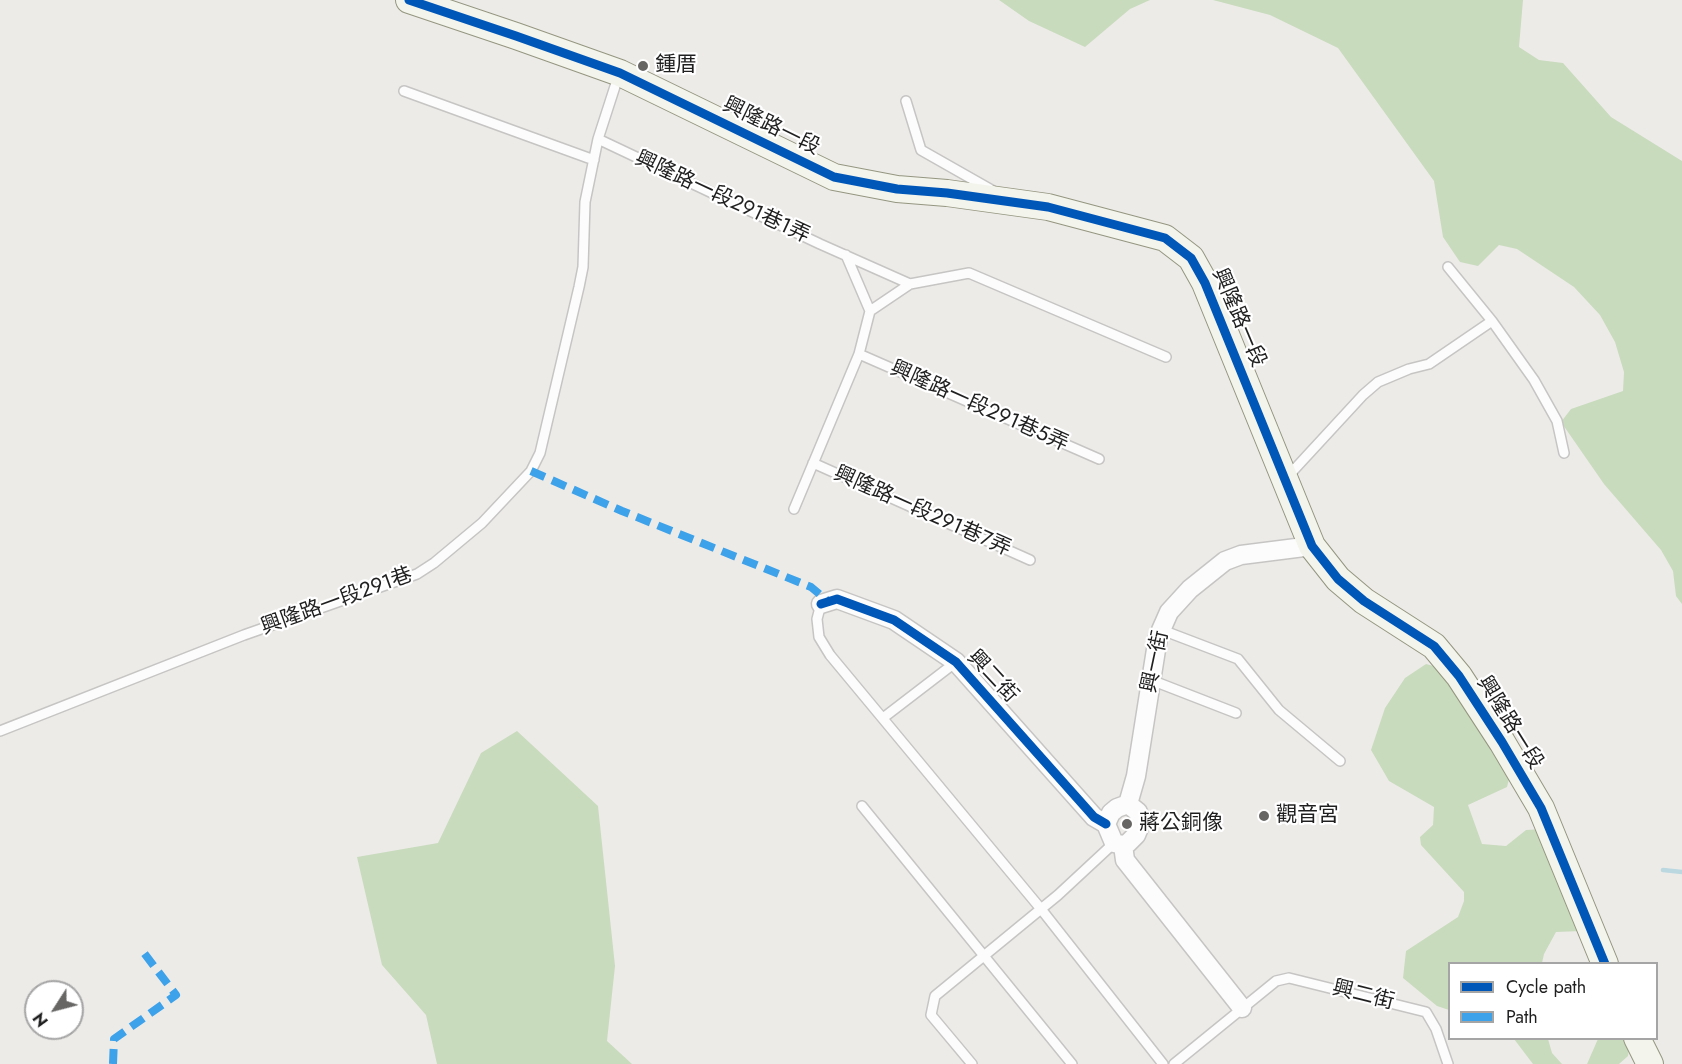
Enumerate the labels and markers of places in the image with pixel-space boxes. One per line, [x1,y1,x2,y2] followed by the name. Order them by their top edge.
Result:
[655,53,697,79] place label: 鍾厝
[636,59,650,73] marker: 鍾厝
[1276,803,1339,829] place label: 觀音宮
[1257,809,1271,823] marker: 觀音宮
[1139,811,1223,837] place label: 蔣公銅像
[1120,817,1134,831] marker: 蔣公銅像

